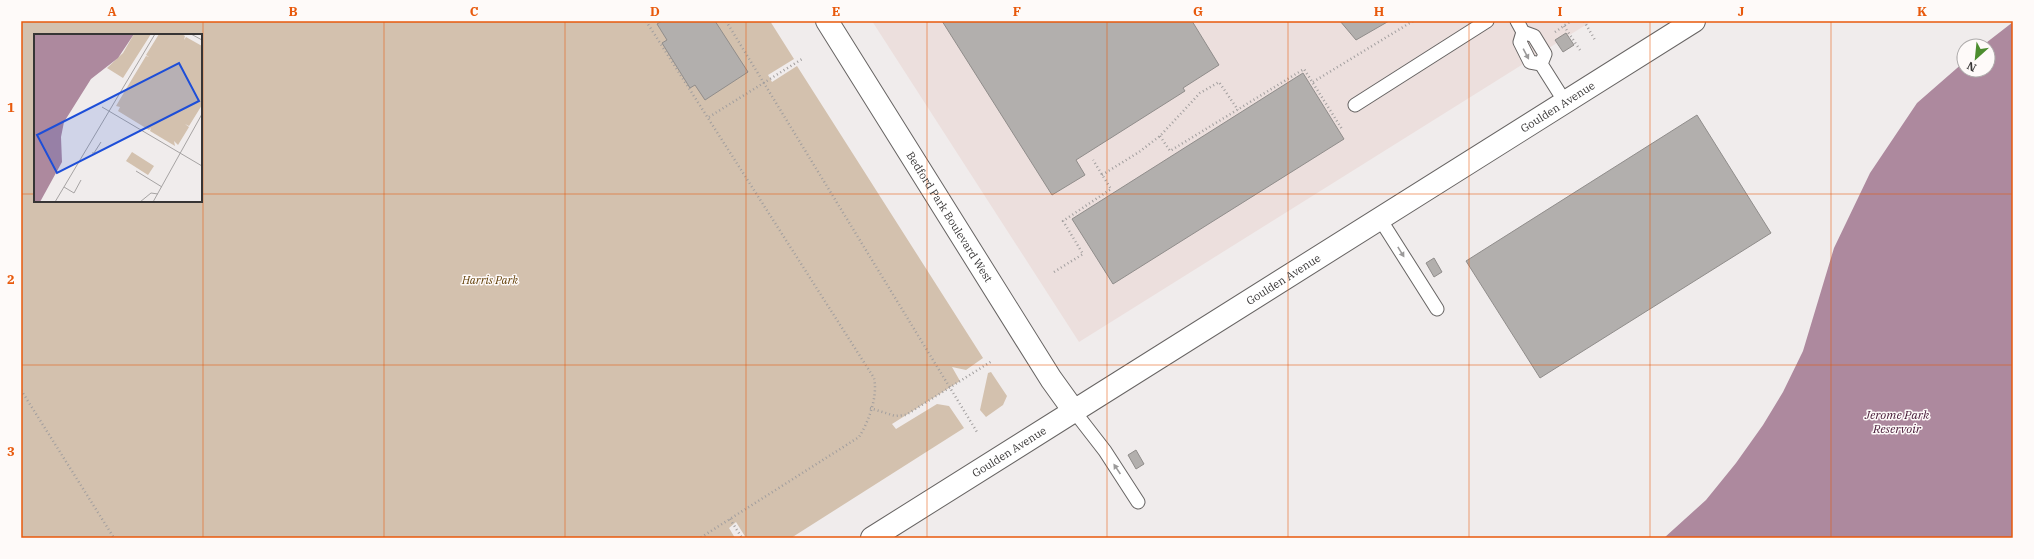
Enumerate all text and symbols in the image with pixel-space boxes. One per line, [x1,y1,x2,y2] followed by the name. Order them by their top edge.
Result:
[107,3,117,20] text: A
[288,3,298,20] text: B
[470,3,479,20] text: C
[650,3,660,20] text: D
[832,3,840,20] text: E
[1013,3,1021,20] text: F
[1193,3,1203,20] text: G
[1374,3,1385,20] text: H
[1558,3,1563,20] text: I
[1738,3,1745,20] text: J
[1917,3,1927,20] text: K
[34,34,202,202] inset map
[1956,38,1996,78] north arrow
[1523,48,1529,60] one-way arrow
[1964,59,1979,75] text: N
[1518,78,1597,135] street label: Goulden Avenue
[7,99,15,116] text: 1
[903,149,996,285] street label: Bedford Park Boulevard West
[1397,246,1404,258] one-way arrow
[1244,251,1323,308] street label: Goulden Avenue
[7,271,15,288] text: 2
[461,273,518,287] park label: Harris Park
[1864,407,1930,436] water label: Jerome Park Reservoir
[969,423,1049,480] street label: Goulden Avenue
[7,443,15,460] text: 3
[1113,464,1121,474] one-way arrow

